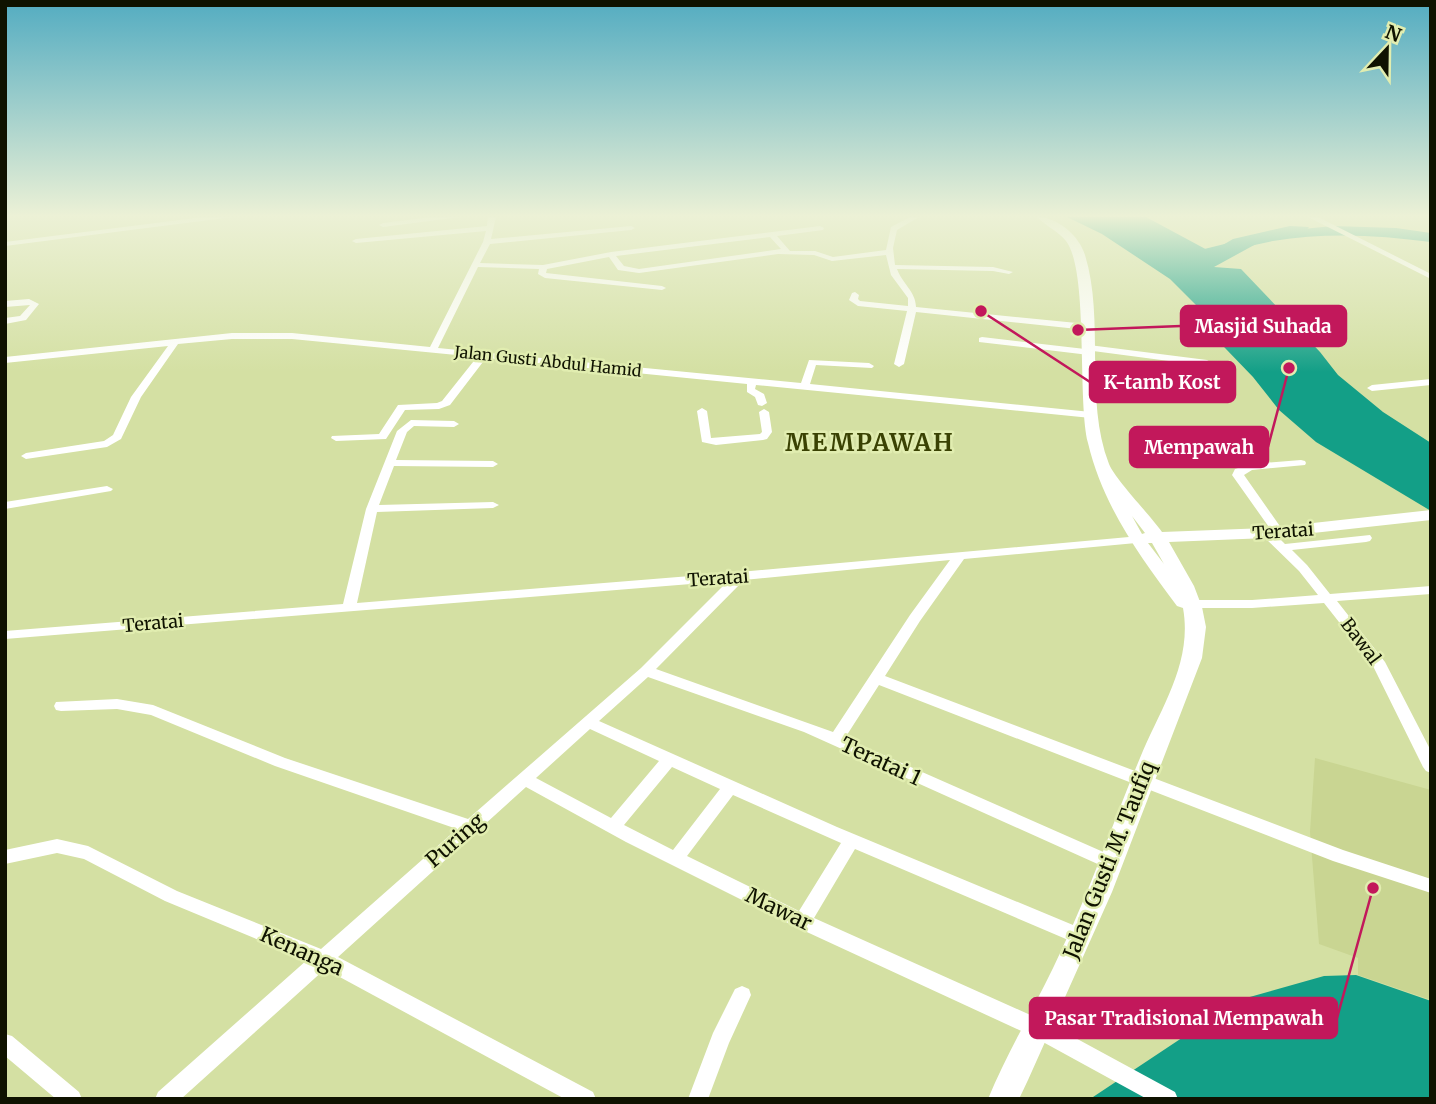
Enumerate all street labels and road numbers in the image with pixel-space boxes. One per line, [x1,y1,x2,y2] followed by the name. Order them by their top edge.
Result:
[452,341,643,381] street label: Jalan Gusti Abdul Hamid
[1252,517,1315,545] street label: Teratai
[687,564,750,592] street label: Teratai
[121,609,185,637] street label: Teratai
[1336,613,1386,669] street label: Bawal
[836,731,926,791] street label: Teratai 1
[1057,757,1161,964] street label: Jalan Gusti M. Taufiq
[420,807,490,873] street label: Puring
[741,881,817,937] street label: Mawar
[256,921,348,981] street label: Kenanga

